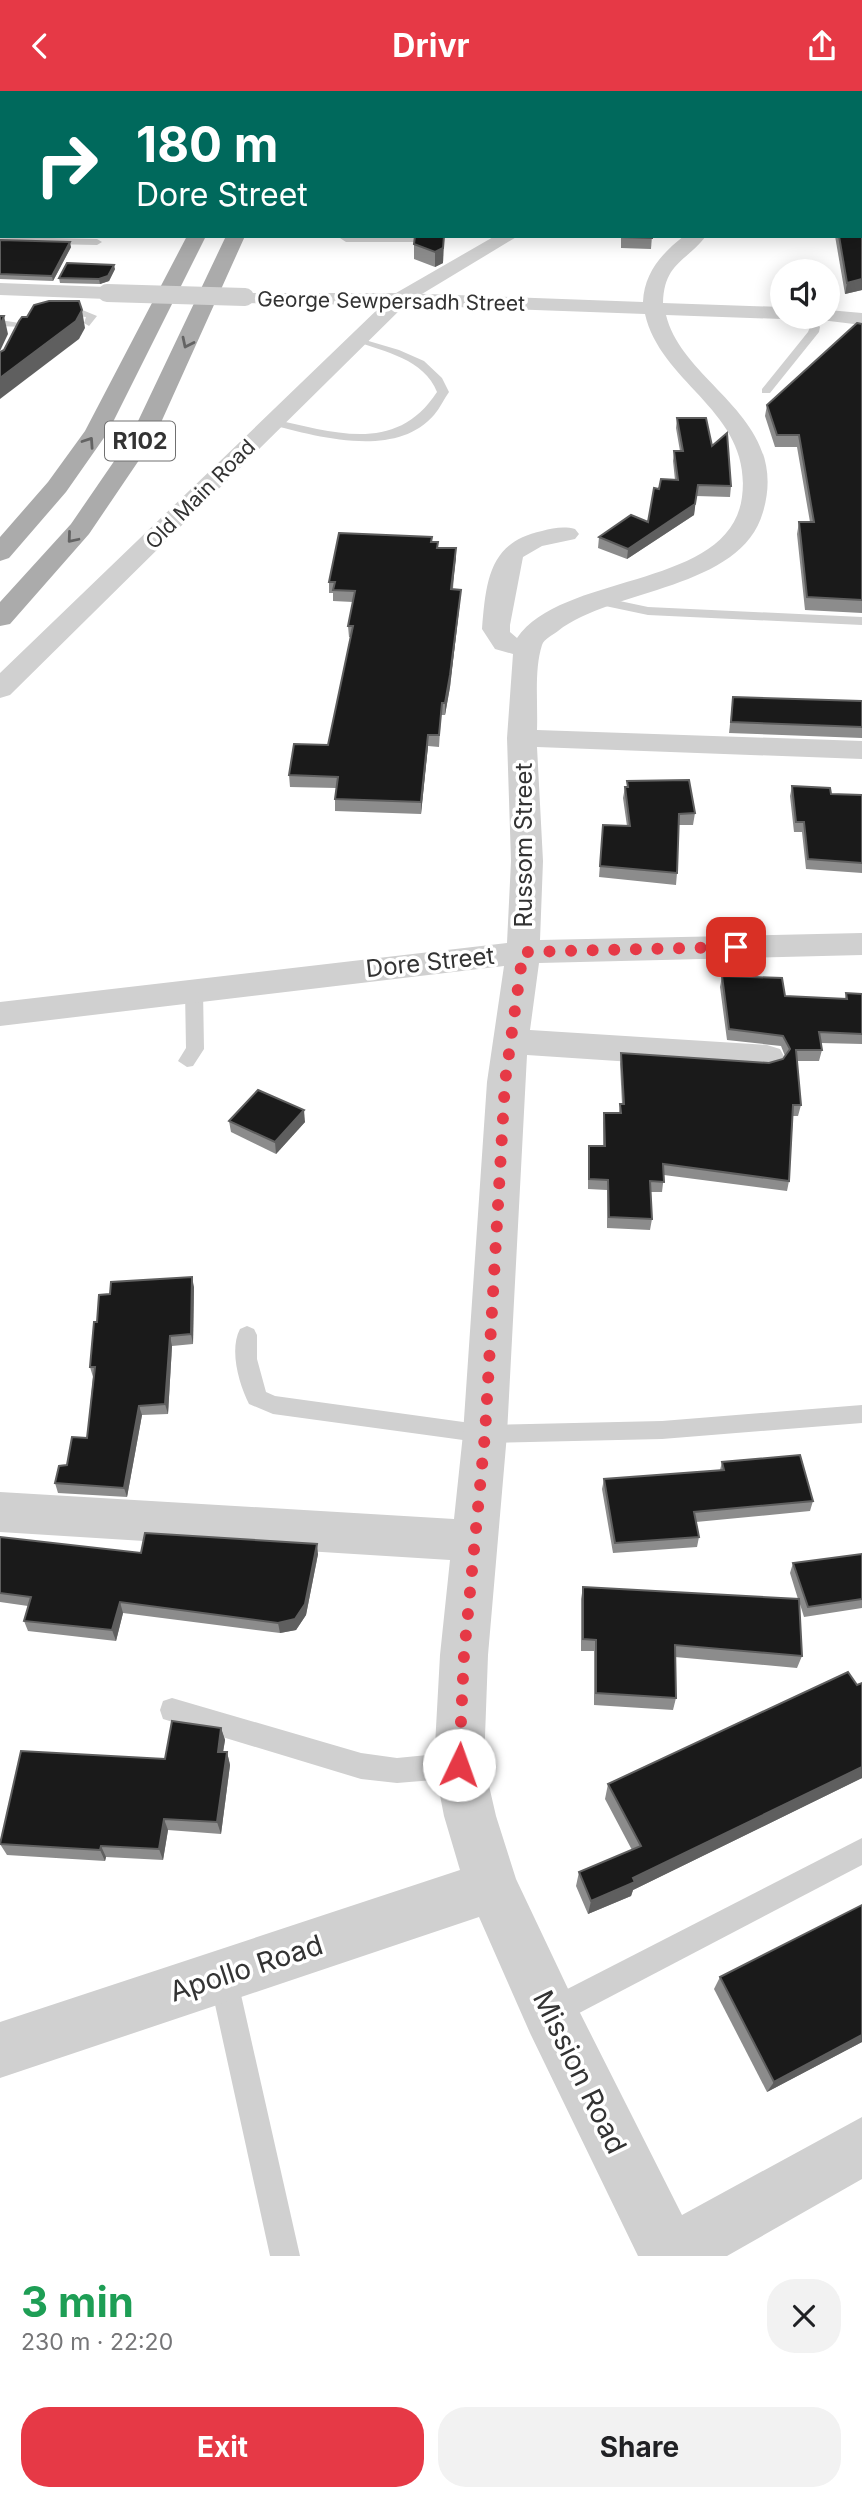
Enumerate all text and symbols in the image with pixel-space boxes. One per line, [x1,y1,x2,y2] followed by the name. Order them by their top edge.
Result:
[392,26,470,65] text: Drivr
[21,27,59,65] icon: back
[803,27,841,65] icon: share
[136,115,278,174] text: 180 m
[21,119,112,210] icon: right
[136,175,308,214] text: Dore Street
[770,259,840,329] map controls
[770,259,840,329] button: sound
[257,286,525,316] street label: George Sewpersadh Street
[182,336,196,348] one-way arrow
[105,421,175,461] road number: R102
[140,434,260,554] street label: Old Main Road
[81,437,94,450] one-way arrow
[68,531,81,543] one-way arrow
[509,762,538,927] street label: Russom Street
[706,917,766,977] pin
[717,928,755,966] icon: arrive
[364,941,496,983] street label: Dore Street
[422,1728,496,1802] position arrow
[165,1927,327,2009] street label: Apollo Road
[526,1985,634,2159] street label: Mission Road
[21,2276,134,2327] text: 3 min
[767,2279,841,2353] button: close
[21,2328,173,2356] text: 230 m · 22:20
[21,2407,424,2487] button: Exit
[438,2407,841,2487] button: Share

